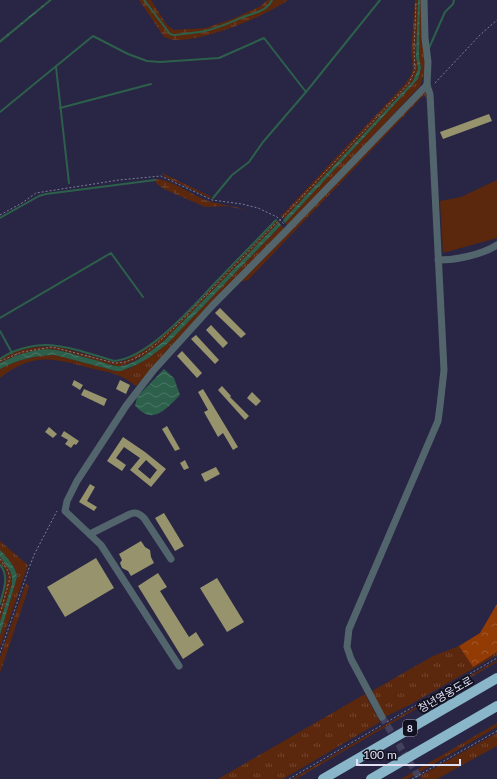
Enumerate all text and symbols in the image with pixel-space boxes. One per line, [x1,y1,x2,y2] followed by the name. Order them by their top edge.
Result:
[415,673,475,715] street label: 청년영웅도로
[403,720,417,736] road number: 8
[357,741,460,767] scale bar
[363,747,397,762] text: 100 m

